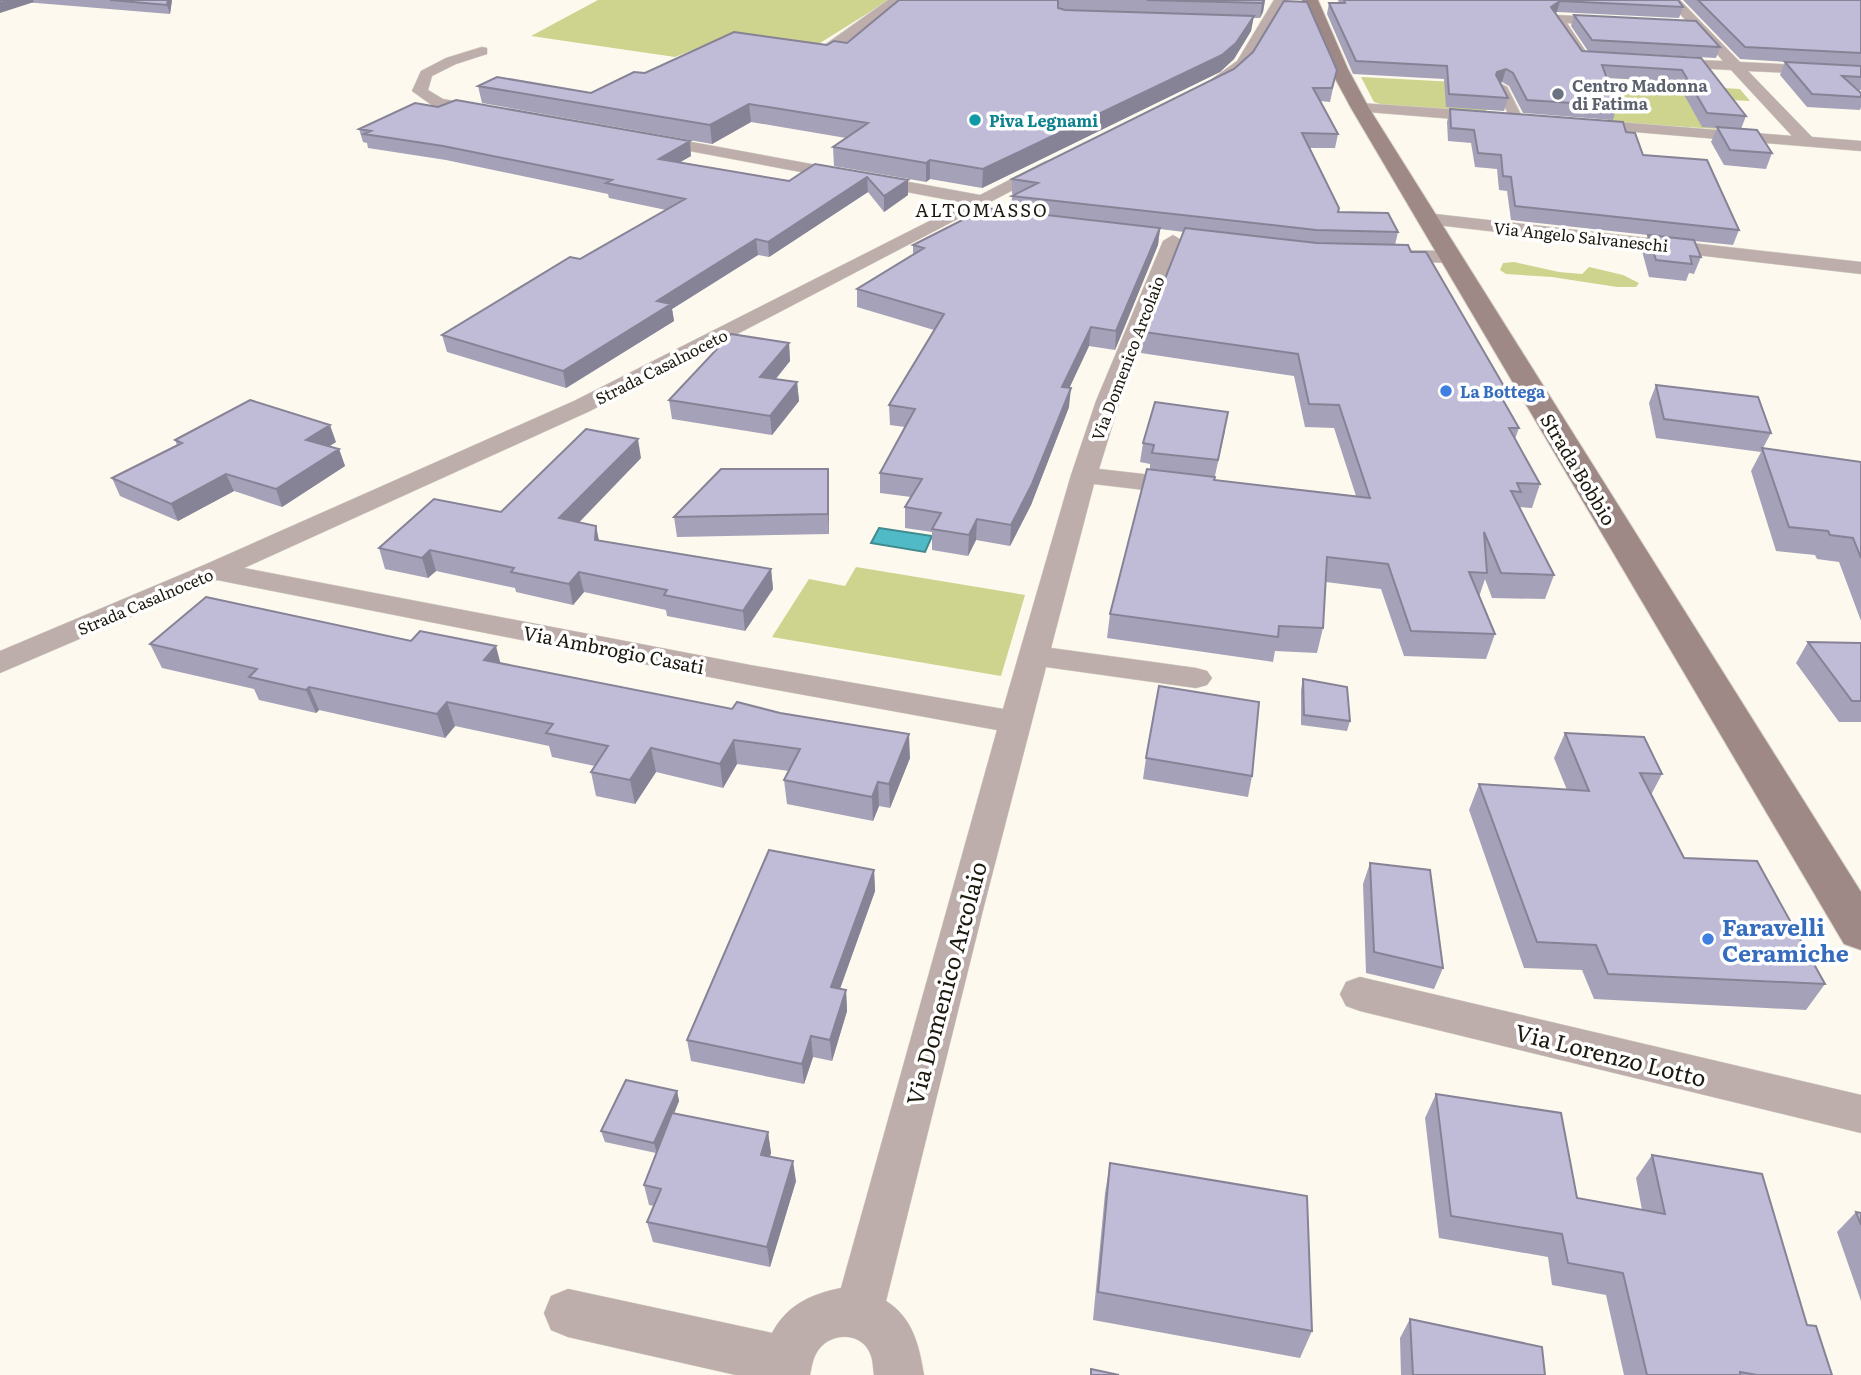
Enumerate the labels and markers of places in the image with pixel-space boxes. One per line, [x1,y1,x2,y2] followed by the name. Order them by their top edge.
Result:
[1572,73,1708,115] place label: Centro Madonna di Fatima
[1550,86,1566,102] marker: Centro Madonna di Fatima
[989,108,1098,132] place label: Piva Legnami
[967,112,983,128] marker: Piva Legnami
[1460,379,1546,403] place label: La Bottega
[1438,383,1454,399] marker: La Bottega
[1722,909,1849,969] place label: Faravelli Ceramiche
[1700,931,1716,947] marker: Faravelli Ceramiche

